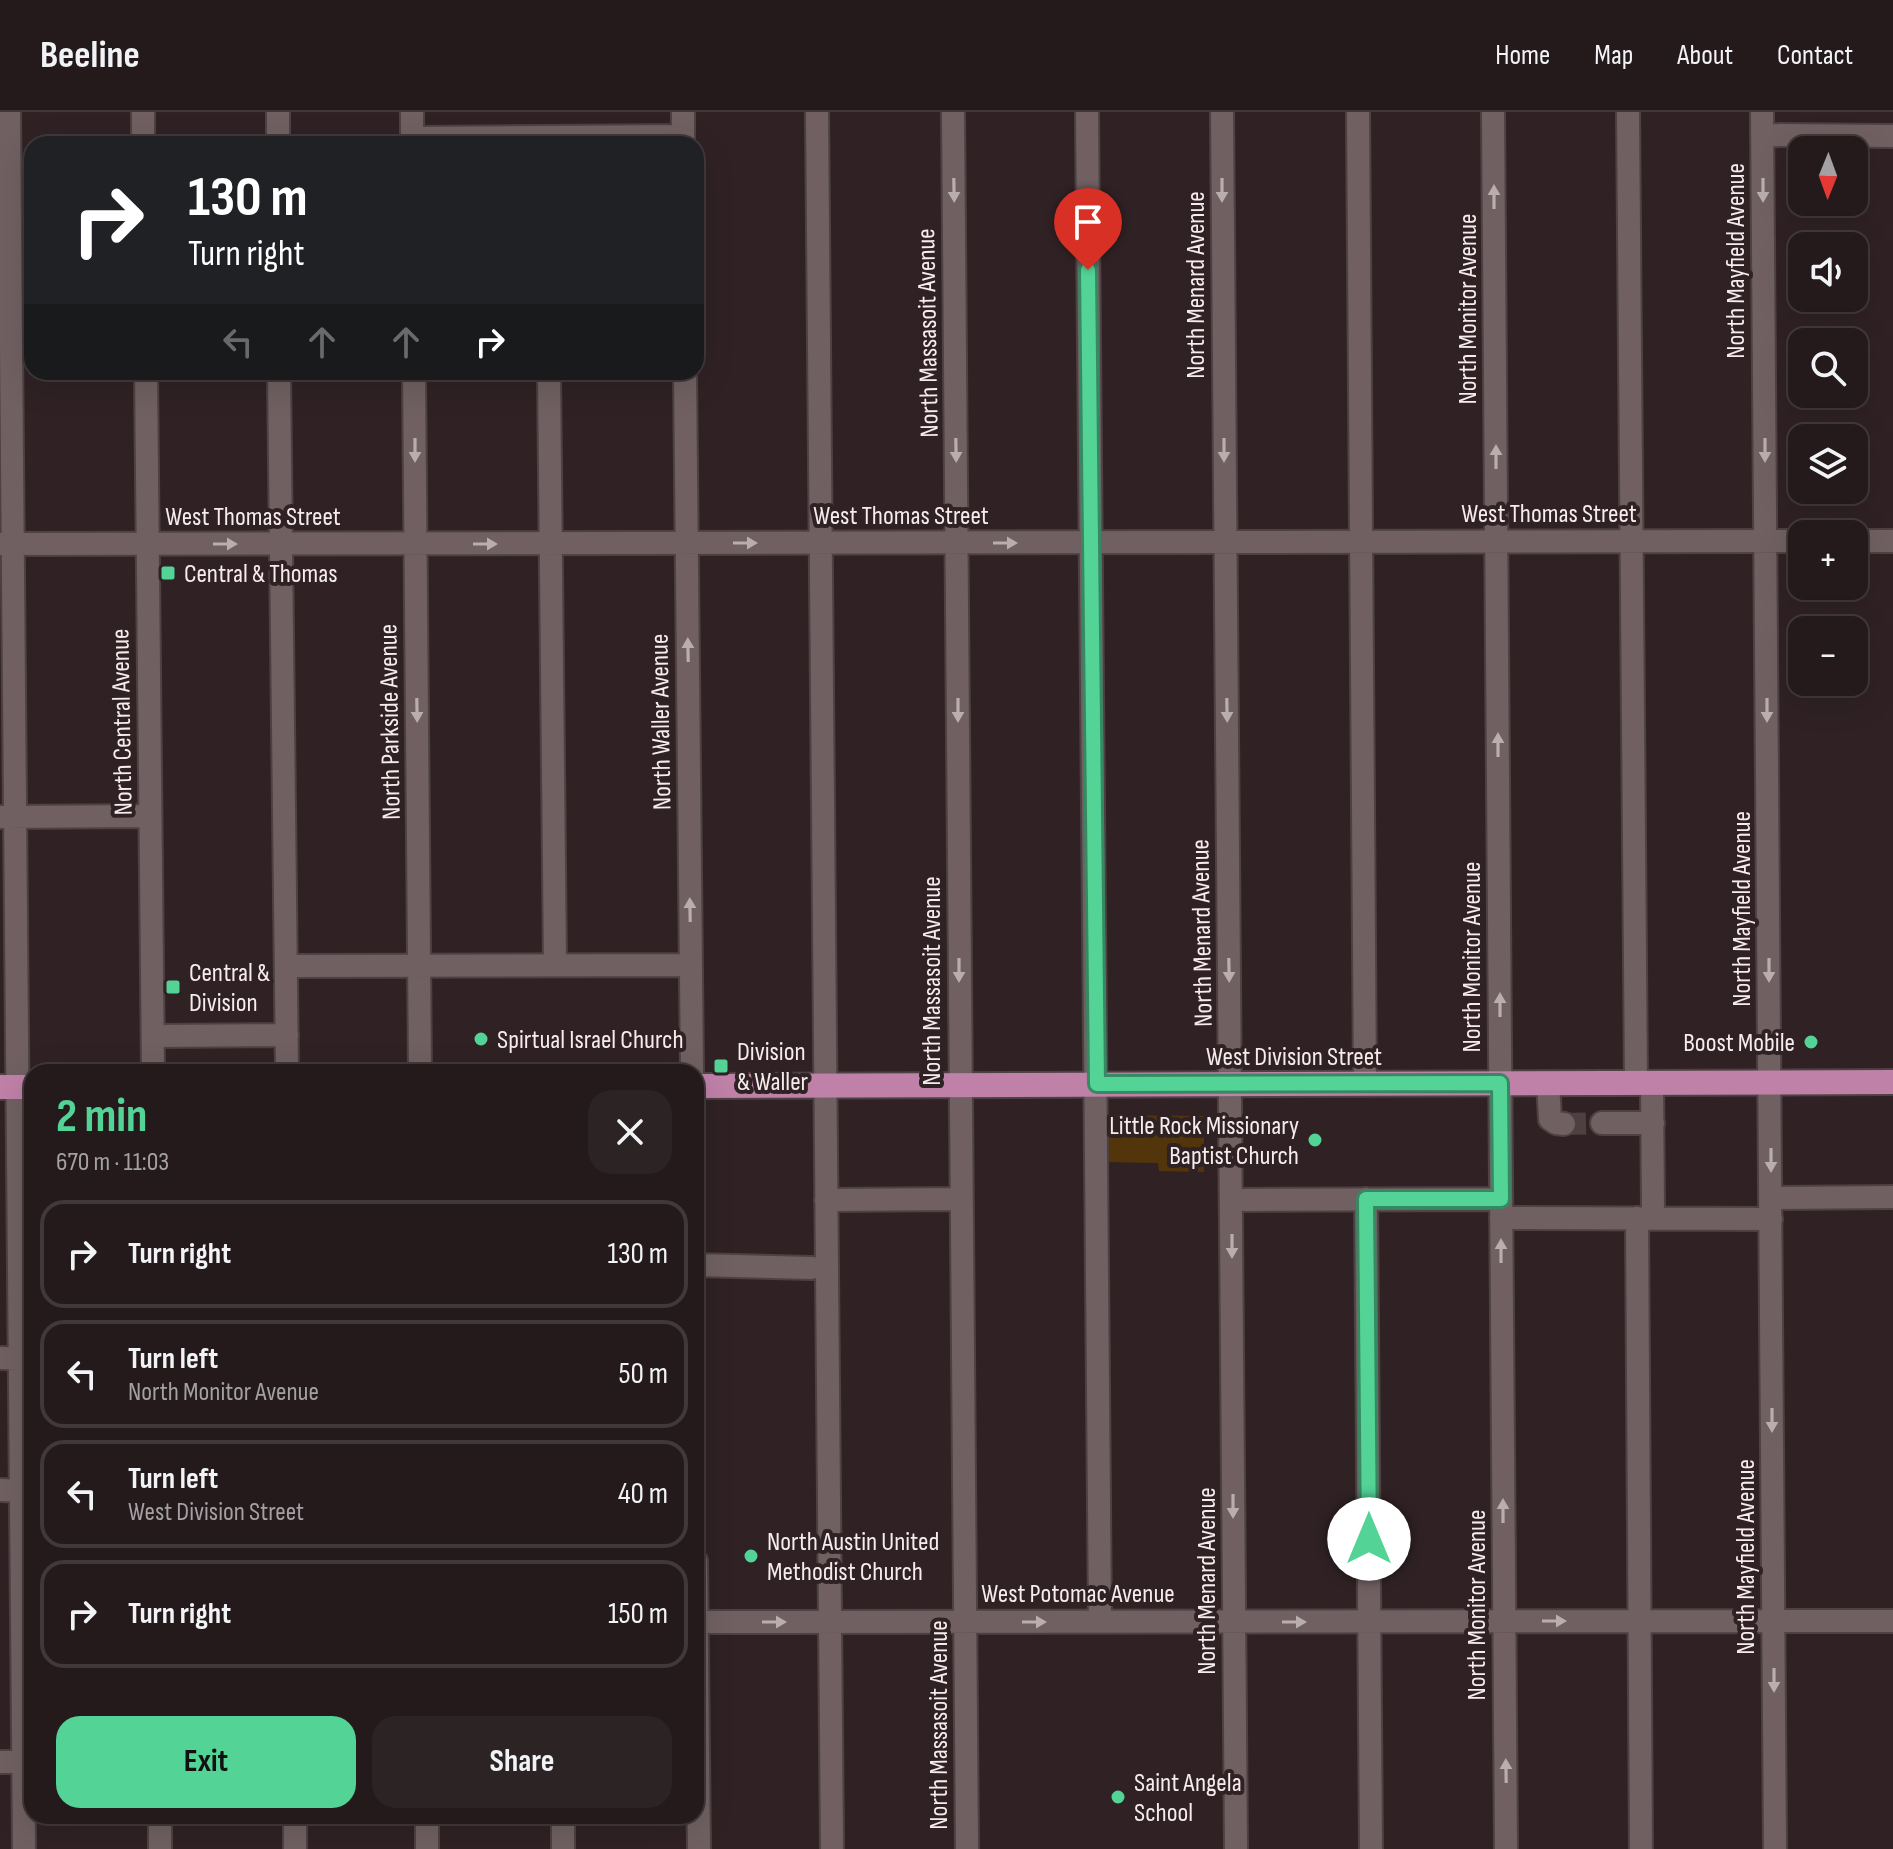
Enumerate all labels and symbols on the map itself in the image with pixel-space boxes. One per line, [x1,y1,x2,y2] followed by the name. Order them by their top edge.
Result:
[1788,136,1868,216] north arrow
[1721,163,1752,359] street label: North Mayfield Avenue
[948,178,960,203] one-way arrow
[1216,178,1228,203] one-way arrow
[1757,178,1769,203] one-way arrow
[1487,184,1500,209] one-way arrow
[1054,188,1122,270] pin
[1181,191,1212,379] street label: North Menard Avenue
[1453,214,1484,404] street label: North Monitor Avenue
[911,228,946,438] street label: North Massasoit Avenue
[409,438,421,463] one-way arrow
[950,438,962,463] one-way arrow
[1218,438,1230,463] one-way arrow
[1759,438,1771,463] one-way arrow
[1490,444,1502,469] one-way arrow
[1461,499,1637,530] street label: West Thomas Street
[813,501,989,532] street label: West Thomas Street
[165,502,341,533] street label: West Thomas Street
[733,537,758,549] one-way arrow
[993,537,1018,549] one-way arrow
[213,538,238,550] one-way arrow
[473,538,498,550] one-way arrow
[184,559,338,590] place label: Central & Thomas
[159,564,177,582] marker: Central & Thomas
[373,624,408,820] street label: North Parkside Avenue
[105,628,140,816] street label: North Central Avenue
[644,633,679,811] street label: North Waller Avenue
[682,637,694,662] one-way arrow
[411,698,423,723] one-way arrow
[952,698,964,723] one-way arrow
[1221,698,1233,723] one-way arrow
[1761,698,1773,723] one-way arrow
[1492,732,1504,757] one-way arrow
[1727,811,1758,1007] street label: North Mayfield Avenue
[1185,839,1220,1027] street label: North Menard Avenue
[1457,862,1488,1052] street label: North Monitor Avenue
[917,876,948,1086] street label: North Massasoit Avenue
[684,897,696,922] one-way arrow
[189,958,270,1019] place label: Central & Division
[953,958,965,983] one-way arrow
[1223,958,1235,983] one-way arrow
[1763,958,1775,983] one-way arrow
[164,978,182,996] marker: Central & Division
[1493,992,1506,1017] one-way arrow
[497,1025,684,1056] place label: Spirtual Israel Church
[1683,1028,1795,1059] place label: Boost Mobile
[472,1030,490,1048] marker: Spirtual Israel Church
[1802,1033,1820,1051] marker: Boost Mobile
[737,1037,809,1098] place label: Division & Waller
[1206,1042,1382,1073] street label: West Division Street
[712,1057,730,1075] marker: Division & Waller
[1109,1111,1299,1172] place label: Little Rock Missionary Baptist Church
[1306,1131,1324,1149] marker: Little Rock Missionary Baptist Church
[1765,1148,1777,1173] one-way arrow
[1226,1234,1238,1259] one-way arrow
[1495,1238,1508,1263] one-way arrow
[1766,1408,1778,1433] one-way arrow
[1731,1459,1762,1655] street label: North Mayfield Avenue
[1192,1487,1223,1675] street label: North Menard Avenue
[1227,1494,1239,1519] one-way arrow
[1327,1497,1411,1581] position arrow
[1497,1498,1510,1523] one-way arrow
[1462,1510,1493,1700] street label: North Monitor Avenue
[767,1527,939,1588] place label: North Austin United Methodist Church
[742,1547,760,1565] marker: North Austin United Methodist Church
[981,1579,1175,1610] street label: West Potomac Avenue
[1282,1615,1307,1628] one-way arrow
[1542,1615,1567,1627] one-way arrow
[762,1616,787,1628] one-way arrow
[1022,1616,1047,1628] one-way arrow
[924,1620,955,1830] street label: North Massasoit Avenue
[1767,1668,1780,1693] one-way arrow
[1500,1758,1512,1783] one-way arrow
[1134,1768,1242,1829] place label: Saint Angela School
[1109,1788,1127,1806] marker: Saint Angela School

